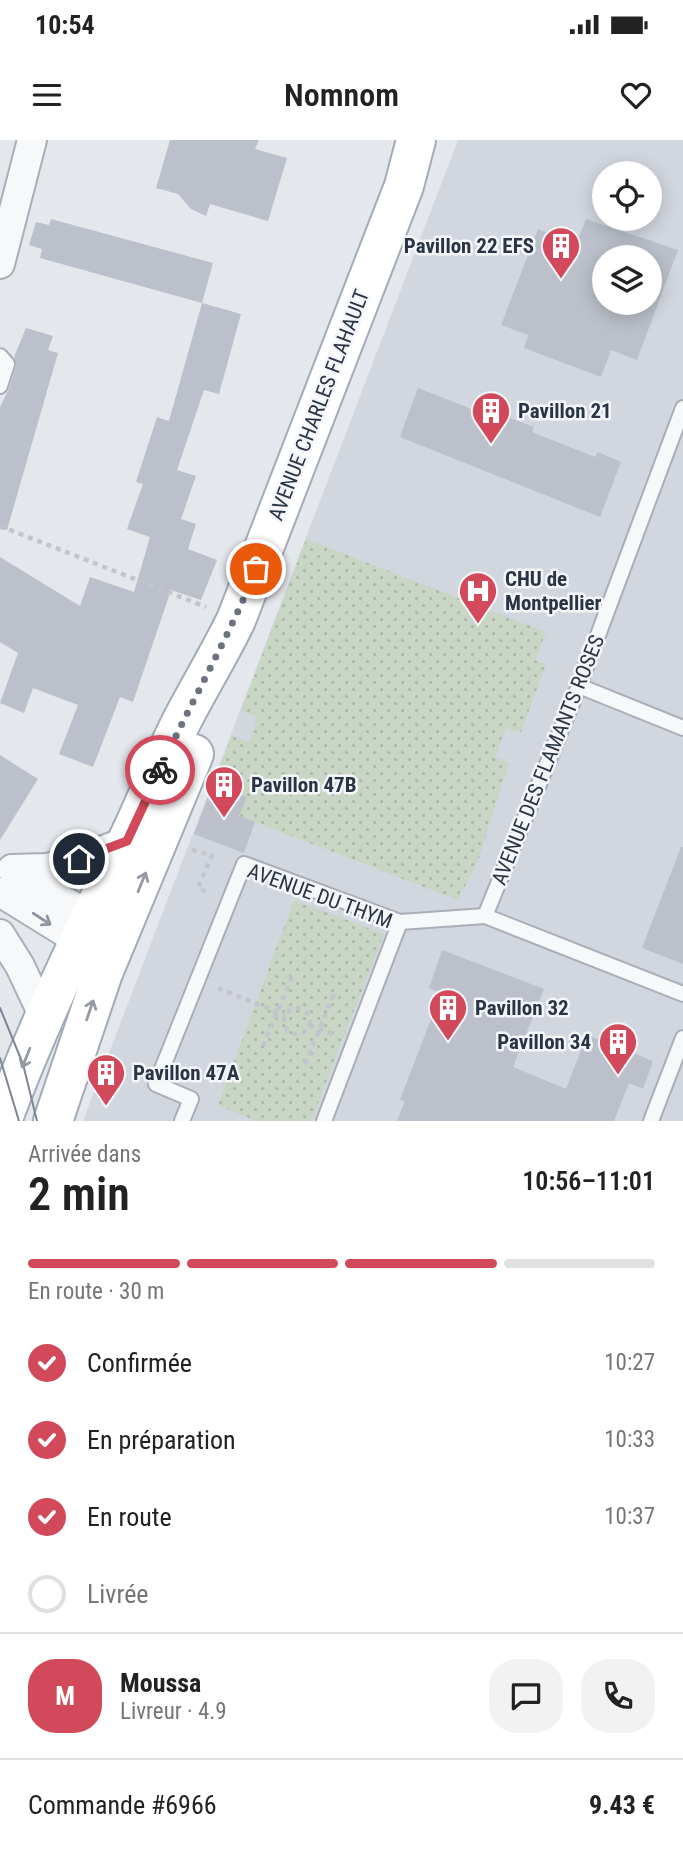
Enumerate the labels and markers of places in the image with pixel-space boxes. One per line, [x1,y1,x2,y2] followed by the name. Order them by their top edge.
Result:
[540,225,582,280] building icon: Pavillon 22 EFS
[404,234,534,258] place label: Pavillon 22 EFS
[470,390,512,445] building icon: Pavillon 21
[518,399,612,423] place label: Pavillon 21
[226,539,286,599] pin
[505,567,602,615] place label: CHU de Montpellier
[457,570,499,625] hospital icon: CHU de Montpellier
[203,764,245,819] building icon: Pavillon 47B
[251,773,357,797] place label: Pavillon 47B
[49,829,109,889] pin
[427,987,469,1042] building icon: Pavillon 32
[475,996,569,1020] place label: Pavillon 32
[597,1021,639,1076] building icon: Pavillon 34
[497,1030,591,1054] place label: Pavillon 34
[85,1052,127,1107] building icon: Pavillon 47A
[133,1061,240,1085] place label: Pavillon 47A

